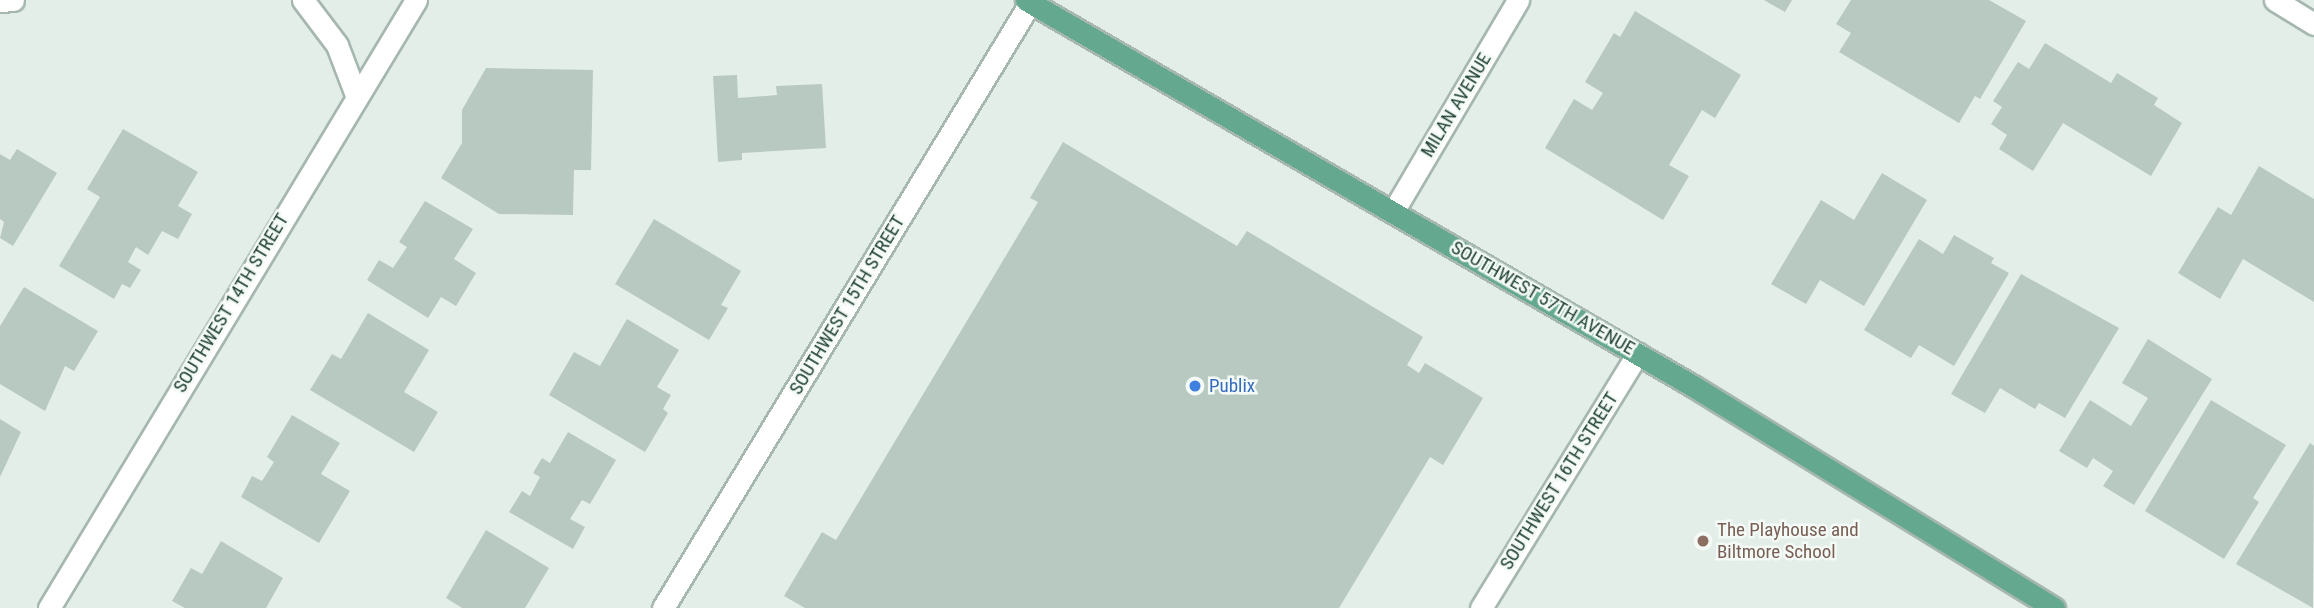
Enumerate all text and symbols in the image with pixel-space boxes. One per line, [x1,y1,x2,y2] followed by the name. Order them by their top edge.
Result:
[1416,49,1496,161] street label: MILAN AVENUE
[168,209,294,397] street label: SOUTHWEST 14TH STREET
[784,211,910,399] street label: SOUTHWEST 15TH STREET
[1447,236,1639,360] street label: SOUTHWEST 57TH AVENUE
[1209,375,1255,397] place label: Publix
[1187,378,1203,394] marker: Publix
[1495,388,1623,574] street label: SOUTHWEST 16TH STREET
[1717,519,1859,563] place label: The Playhouse and Biltmore School
[1695,533,1711,549] marker: The Playhouse and Biltmore School

